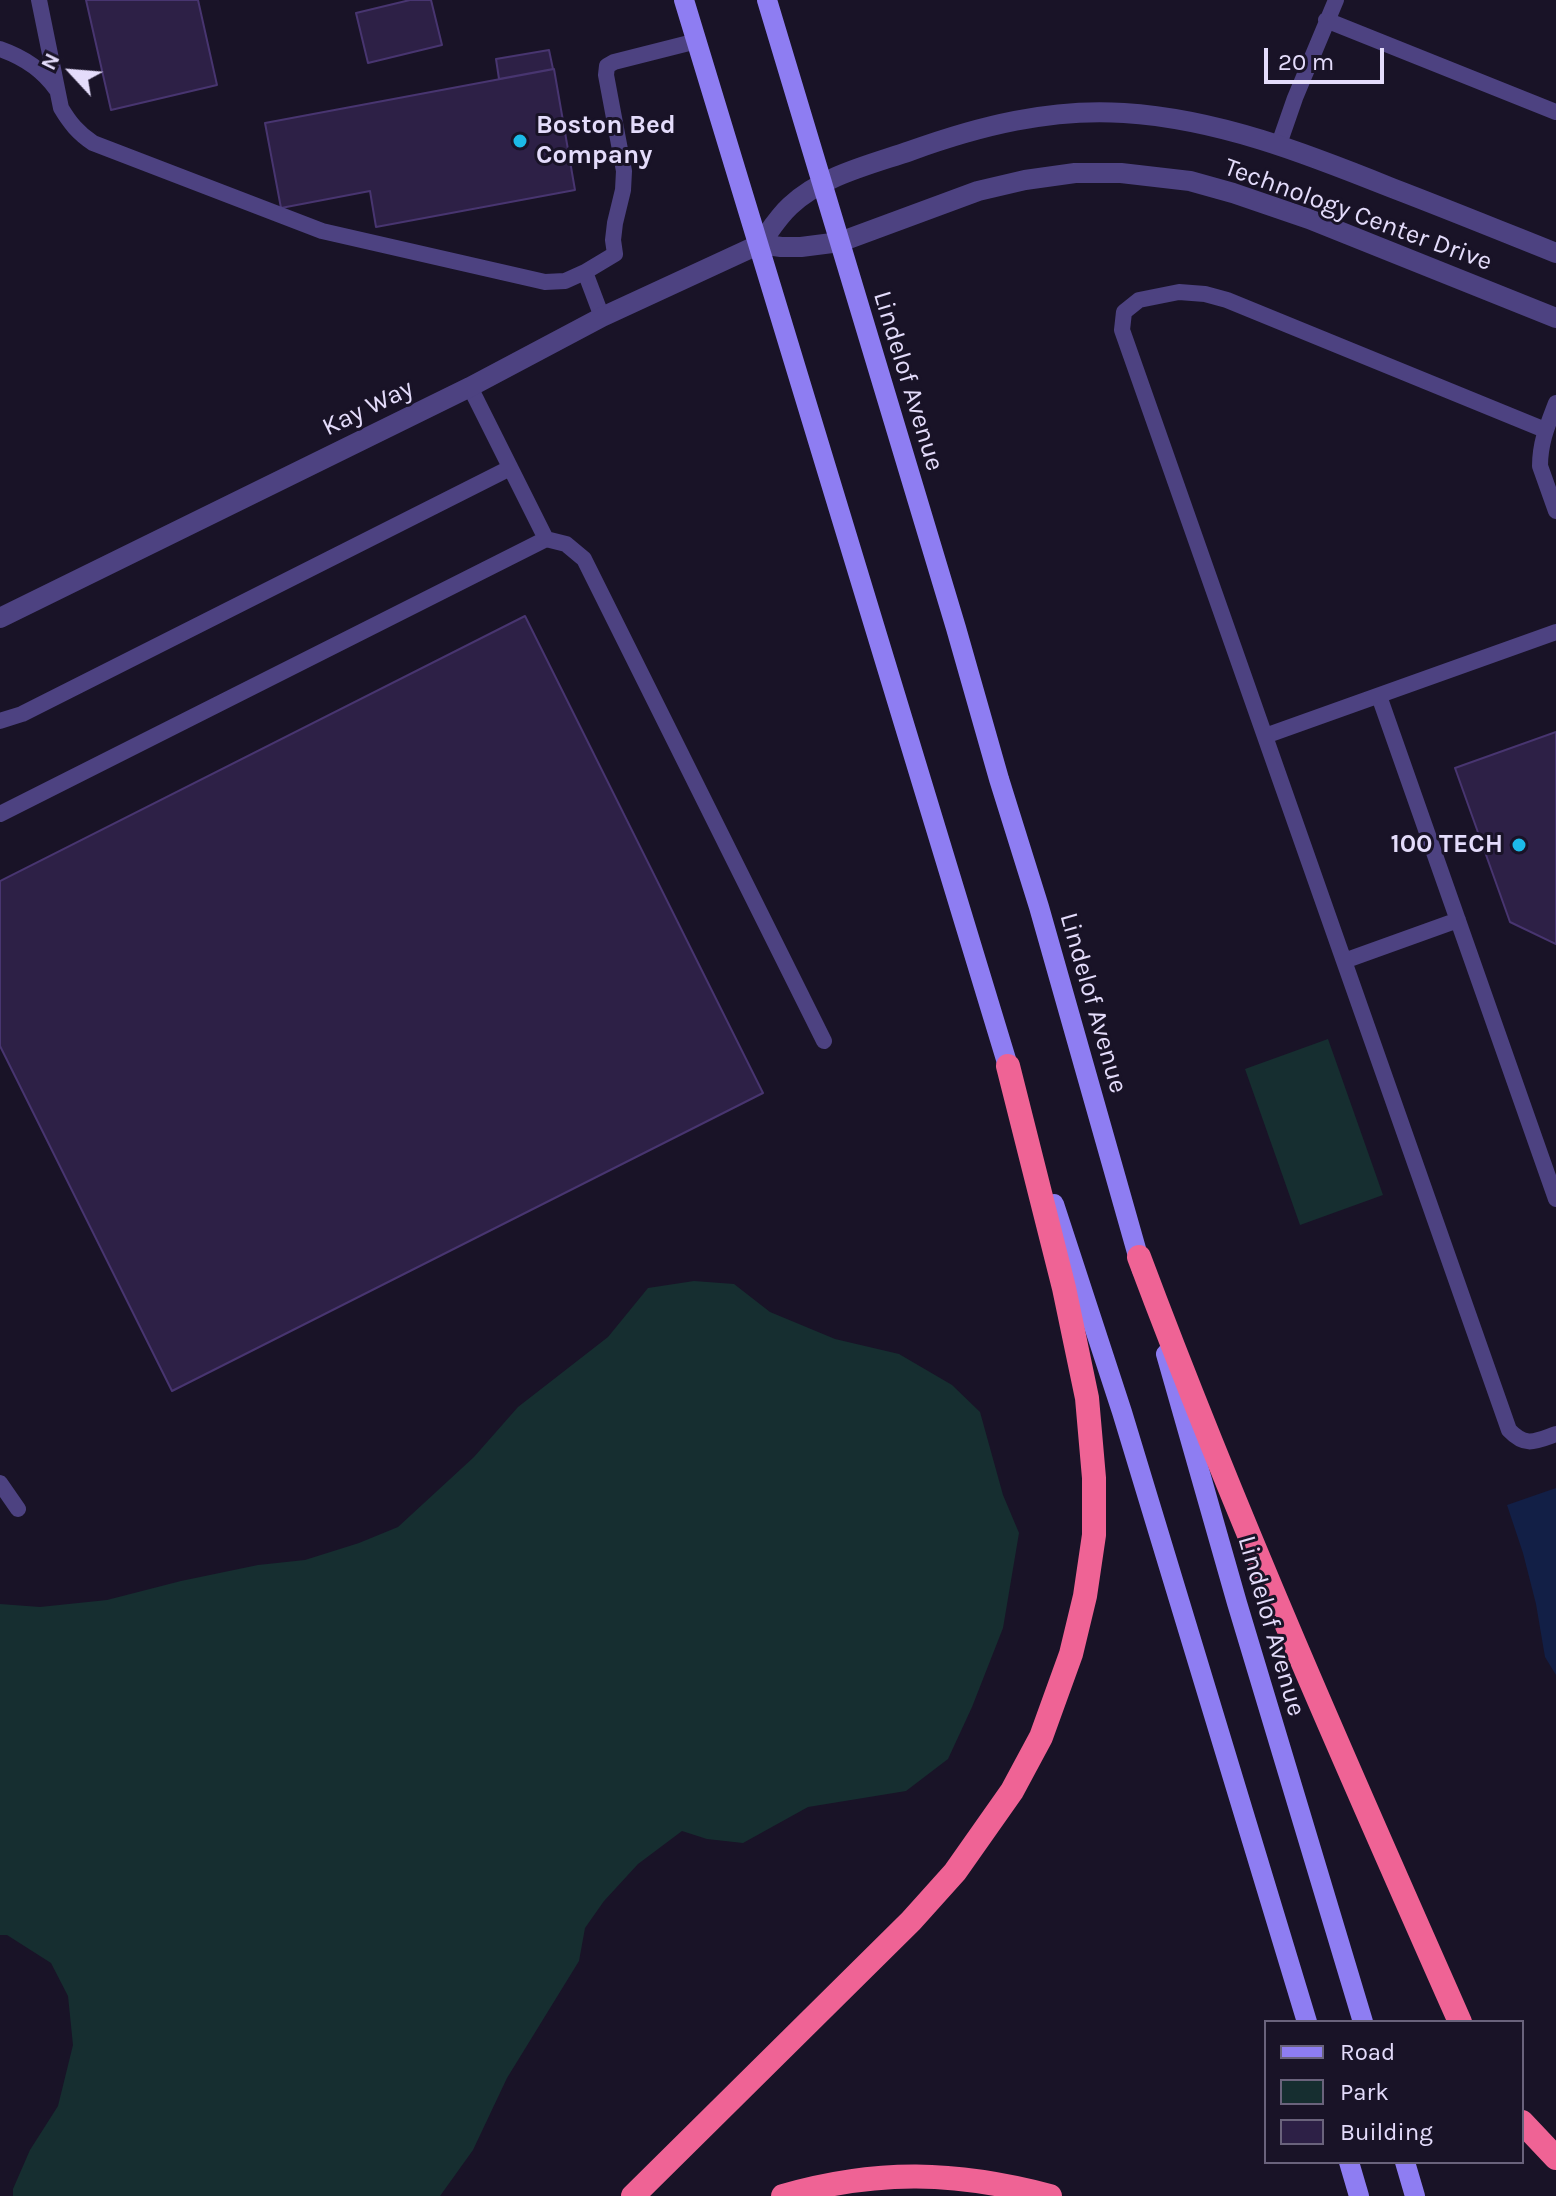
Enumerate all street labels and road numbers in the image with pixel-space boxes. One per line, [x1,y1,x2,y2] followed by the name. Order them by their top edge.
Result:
[1220,152,1496,278] street label: Technology Center Drive
[866,287,950,475] street label: Lindelof Avenue
[317,373,419,443] street label: Kay Way
[1052,909,1134,1097] street label: Lindelof Avenue
[1230,1532,1312,1720] street label: Lindelof Avenue

